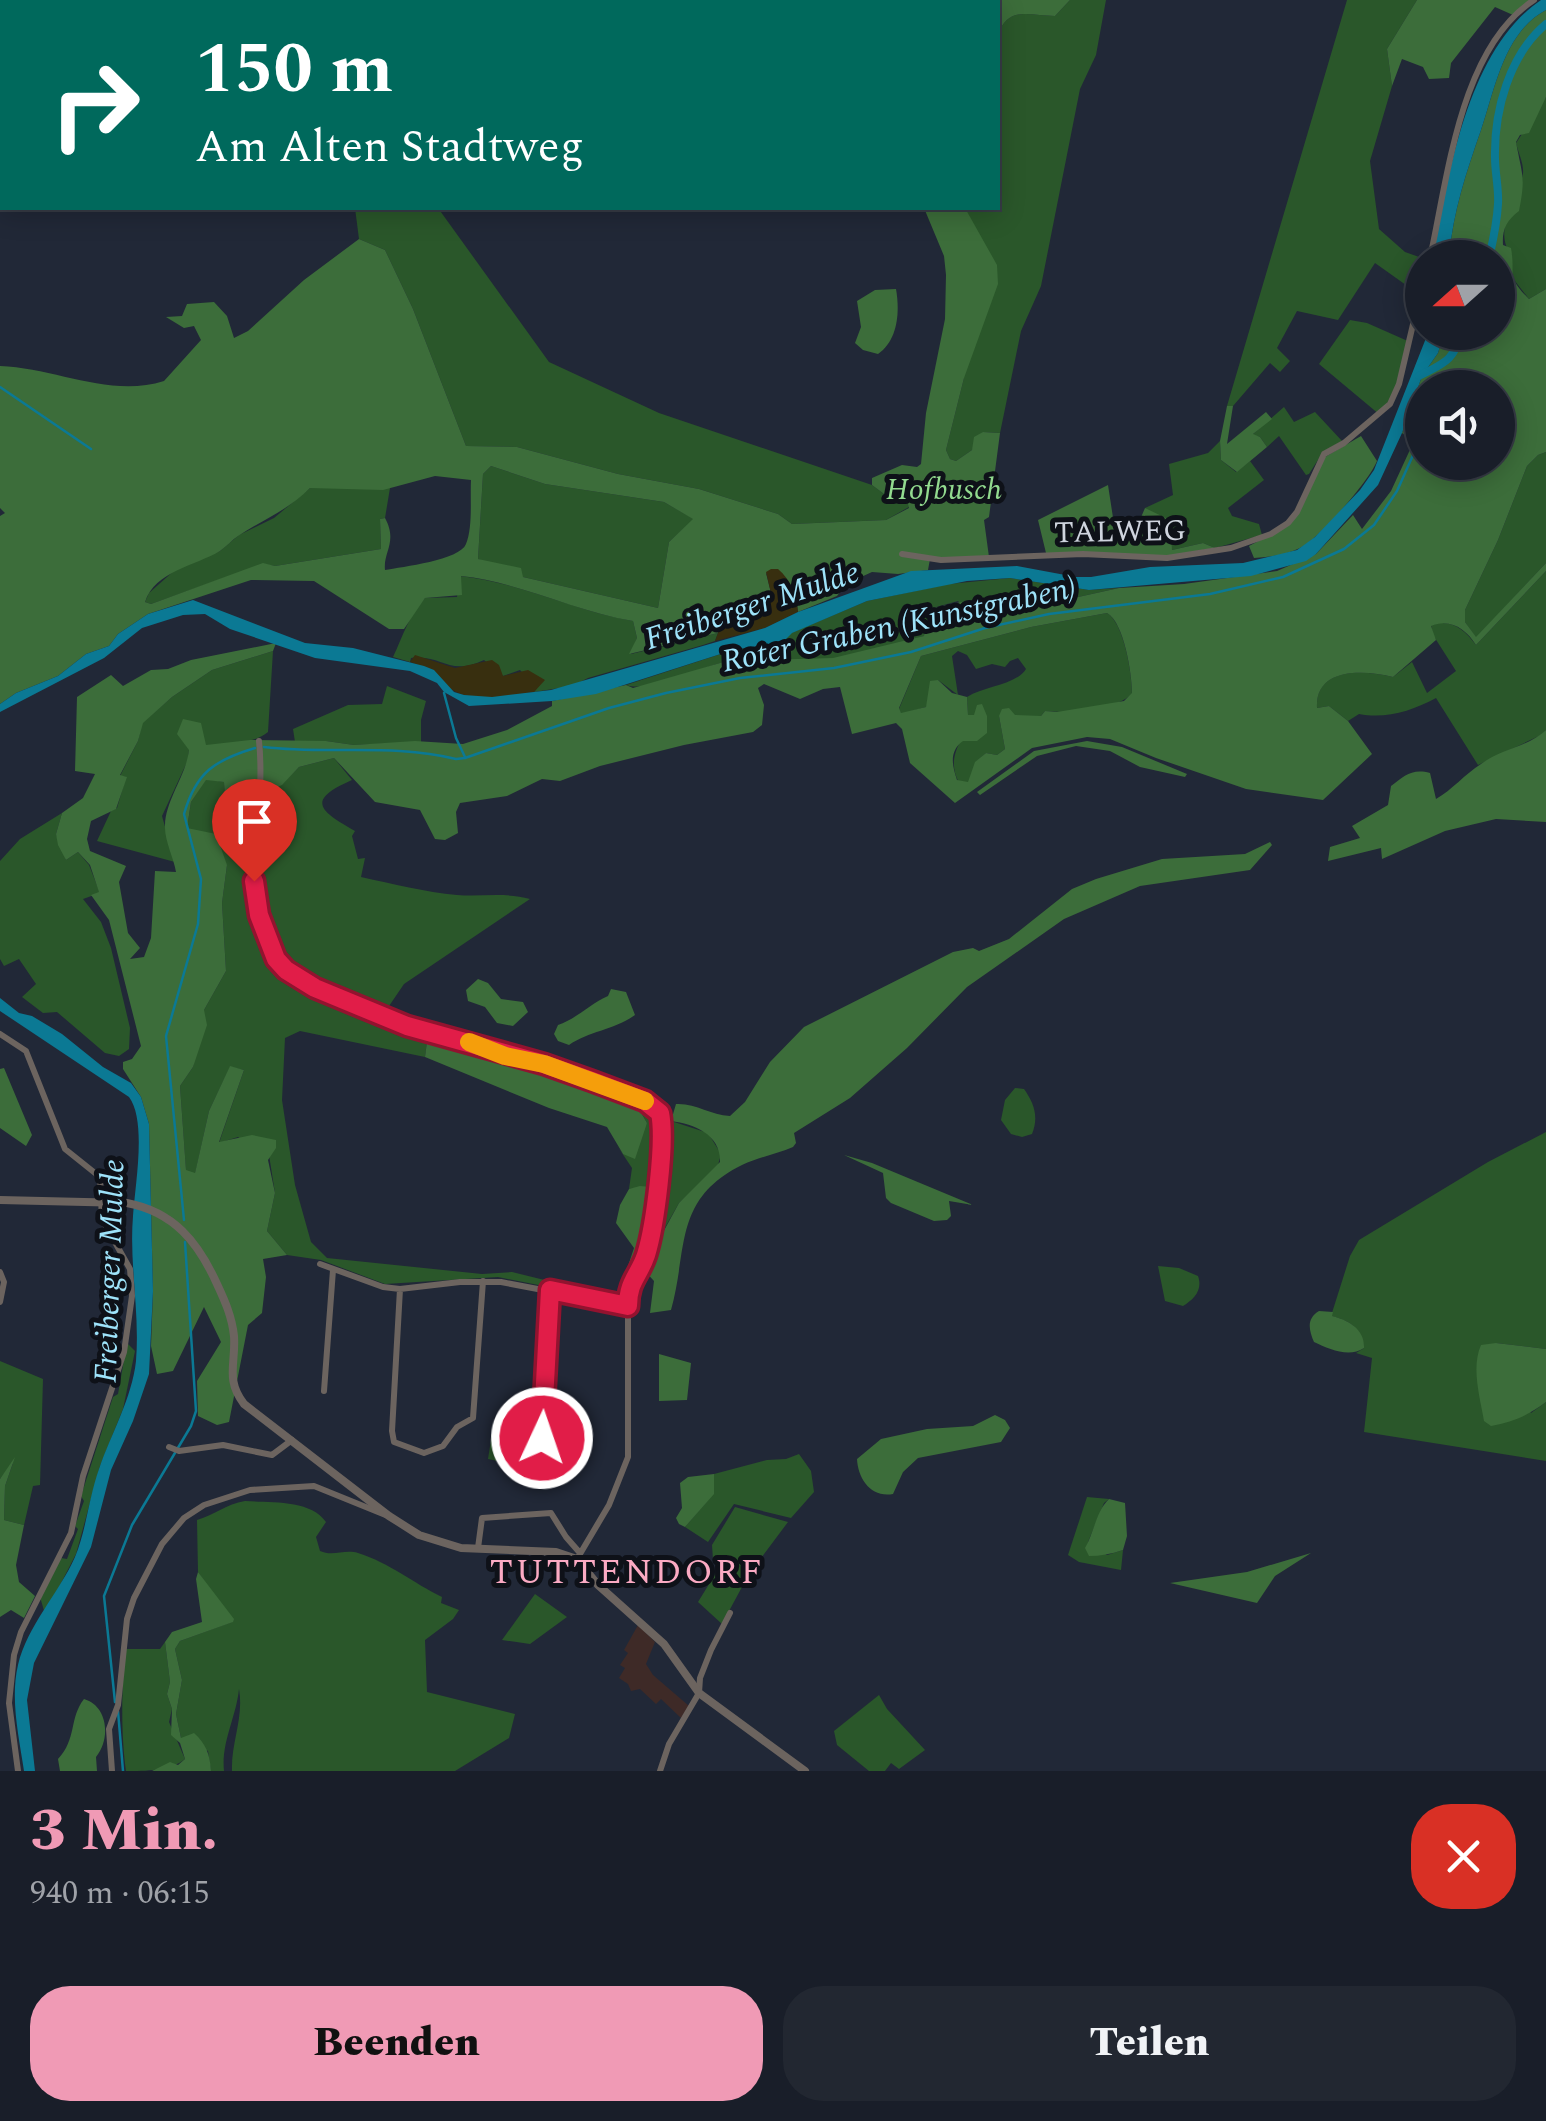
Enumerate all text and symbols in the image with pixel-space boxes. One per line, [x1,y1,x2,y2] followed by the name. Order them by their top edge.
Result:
[195,17,393,123] text: 150 m
[30,40,160,170] icon: right
[195,113,584,182] text: Am Alten Stadtweg
[1405,240,1515,350] north arrow
[1405,240,1515,480] map controls
[1405,370,1515,480] button: sound
[886,467,1002,513] park label: Hofbusch
[1053,508,1187,556] street label: TALWEG
[638,548,866,664] water label: Freiberger Mulde
[717,563,1081,687] water label: Roter Graben (Kunstgraben)
[212,779,297,882] pin
[227,794,282,849] icon: arrive
[82,1158,138,1384] water label: Freiberger Mulde
[490,1386,594,1490] position arrow
[489,1546,765,1599] district label: TUTTENDORF
[30,1785,218,1877] text: 3 Min.
[1411,1804,1516,1909] button: close
[30,1869,210,1918] text: 940 m · 06:15
[30,1986,763,2101] button: Beenden
[783,1986,1516,2101] button: Teilen

